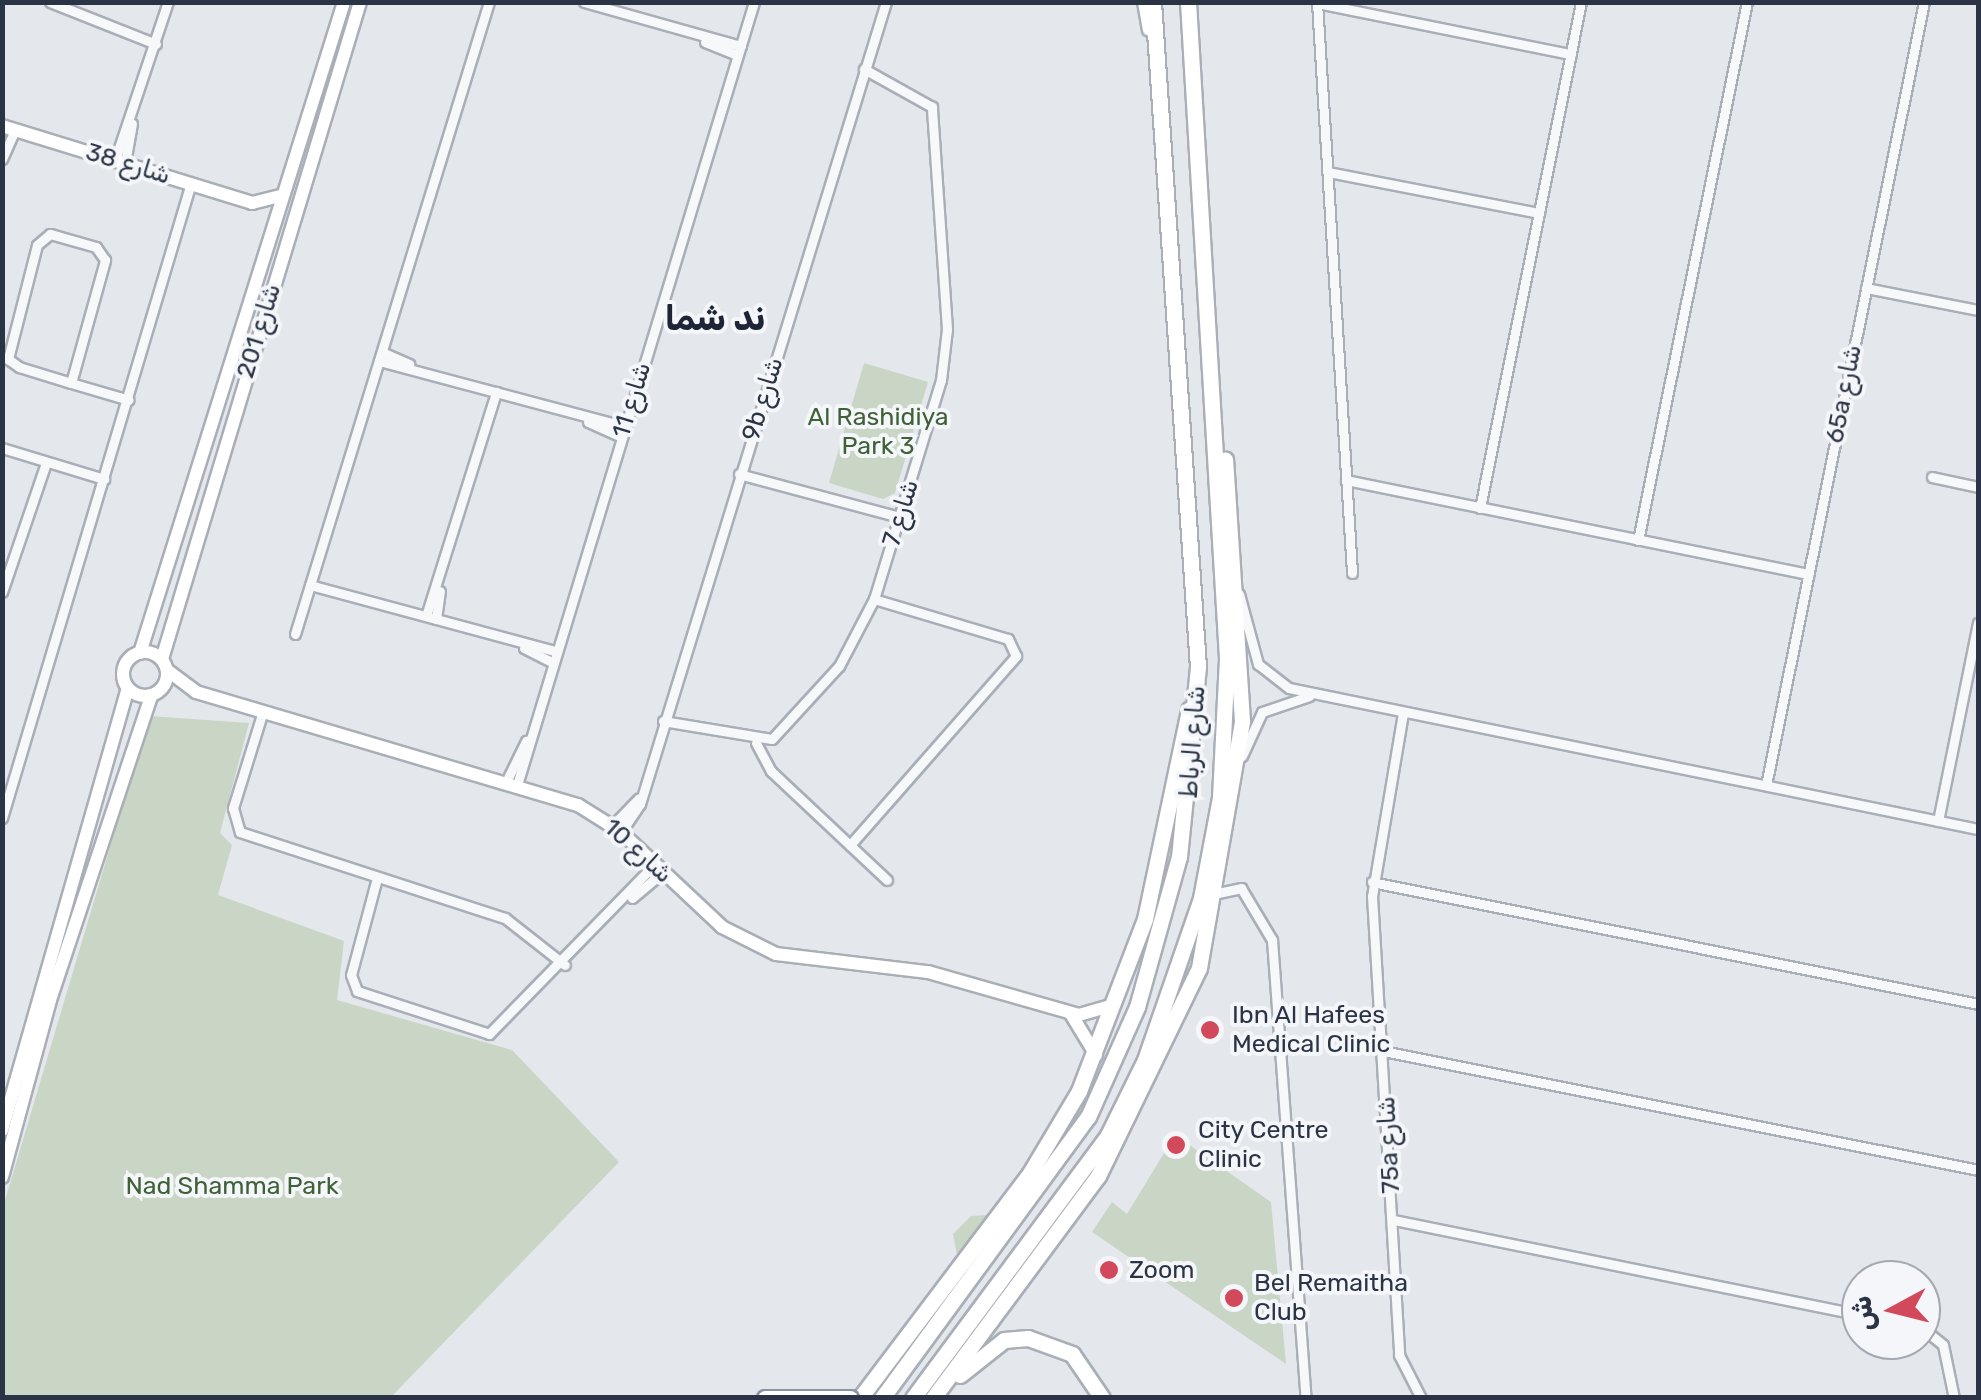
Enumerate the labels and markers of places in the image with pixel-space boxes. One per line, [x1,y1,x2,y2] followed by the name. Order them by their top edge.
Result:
[1232,1001,1390,1060] place label: Ibn Al Hafees Medical Clinic
[1197,1017,1223,1043] marker: Ibn Al Hafees Medical Clinic
[1198,1116,1329,1175] place label: City Centre Clinic
[1163,1132,1189,1158] marker: City Centre Clinic
[1129,1255,1195,1285] place label: Zoom
[1098,1259,1120,1281] marker: Zoom
[1254,1269,1408,1328] place label: Bel Remaitha Club
[1223,1287,1245,1309] marker: Bel Remaitha Club

